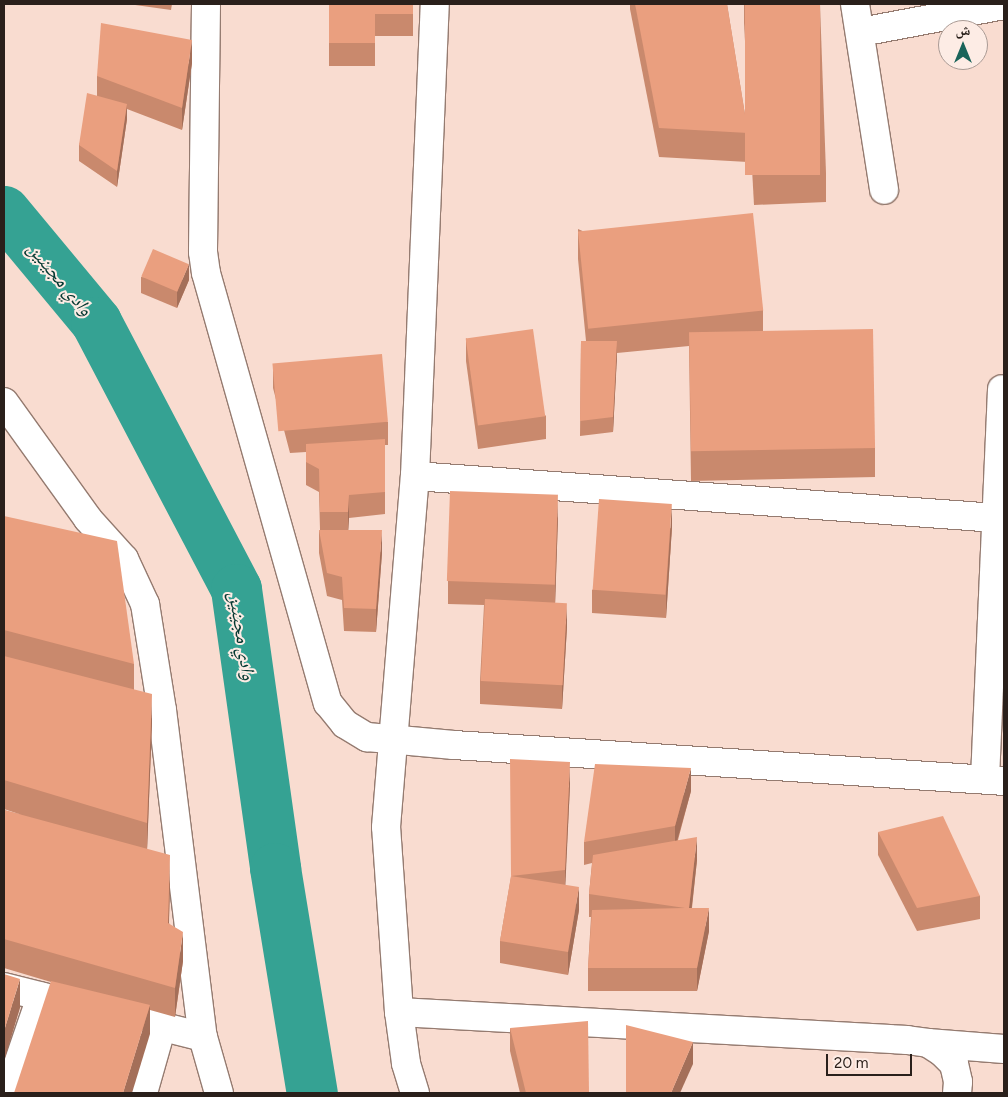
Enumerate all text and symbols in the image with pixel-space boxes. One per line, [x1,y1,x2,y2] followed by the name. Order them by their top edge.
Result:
[938,20,988,70] north arrow
[956,22,970,39] text: ش
[23,237,97,321] water label: وادي مجينين
[224,590,260,682] water label: وادي مجينين
[828,1044,914,1076] scale bar
[834,1054,868,1072] text: 20 m

